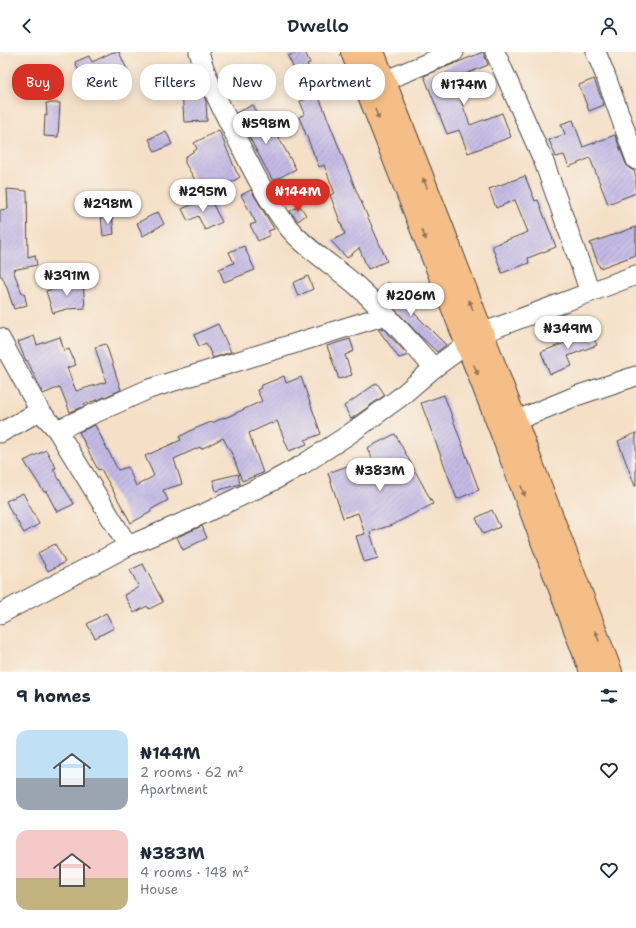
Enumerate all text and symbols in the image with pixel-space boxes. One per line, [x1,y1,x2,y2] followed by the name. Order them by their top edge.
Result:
[287,14,349,38] text: Dwello
[16,15,38,37] icon: back
[598,15,620,37] icon: person
[12,64,64,100] chip: Buy
[72,64,132,100] chip: Rent
[140,64,210,100] chip: Filters
[218,64,276,100] chip: New
[284,64,385,100] chip: Apartment
[436,72,492,106] pin: ₦174M
[441,76,487,93] text: ₦174M
[374,109,380,121] one-way arrow
[238,111,294,145] pin: ₦598M
[242,115,290,132] text: ₦598M
[421,177,427,189] one-way arrow
[175,179,231,213] pin: ₦295M
[270,179,326,213] pin: ₦144M
[179,183,227,200] text: ₦295M
[275,183,321,200] text: ₦144M
[80,191,136,225] pin: ₦298M
[83,195,133,212] text: ₦298M
[422,230,428,242] one-way arrow
[39,263,95,297] pin: ₦391M
[44,267,90,284] text: ₦391M
[383,283,439,317] pin: ₦206M
[386,287,436,304] text: ₦206M
[468,298,474,310] one-way arrow
[540,316,596,350] pin: ₦349M
[543,320,593,337] text: ₦349M
[474,364,480,376] one-way arrow
[352,458,408,492] pin: ₦383M
[355,462,405,479] text: ₦383M
[521,485,527,497] one-way arrow
[593,629,599,641] one-way arrow
[16,685,91,707] text: 9 homes
[598,685,620,707] icon: filters
[140,742,201,764] text: ₦144M
[48,746,96,794] icon: home
[598,759,620,781] icon: heart
[140,764,244,781] text: 2 rooms · 62 m²
[140,781,208,798] text: Apartment
[140,842,205,864] text: ₦383M
[48,846,96,894] icon: home
[598,859,620,881] icon: heart
[140,864,249,881] text: 4 rooms · 148 m²
[140,881,178,898] text: House

